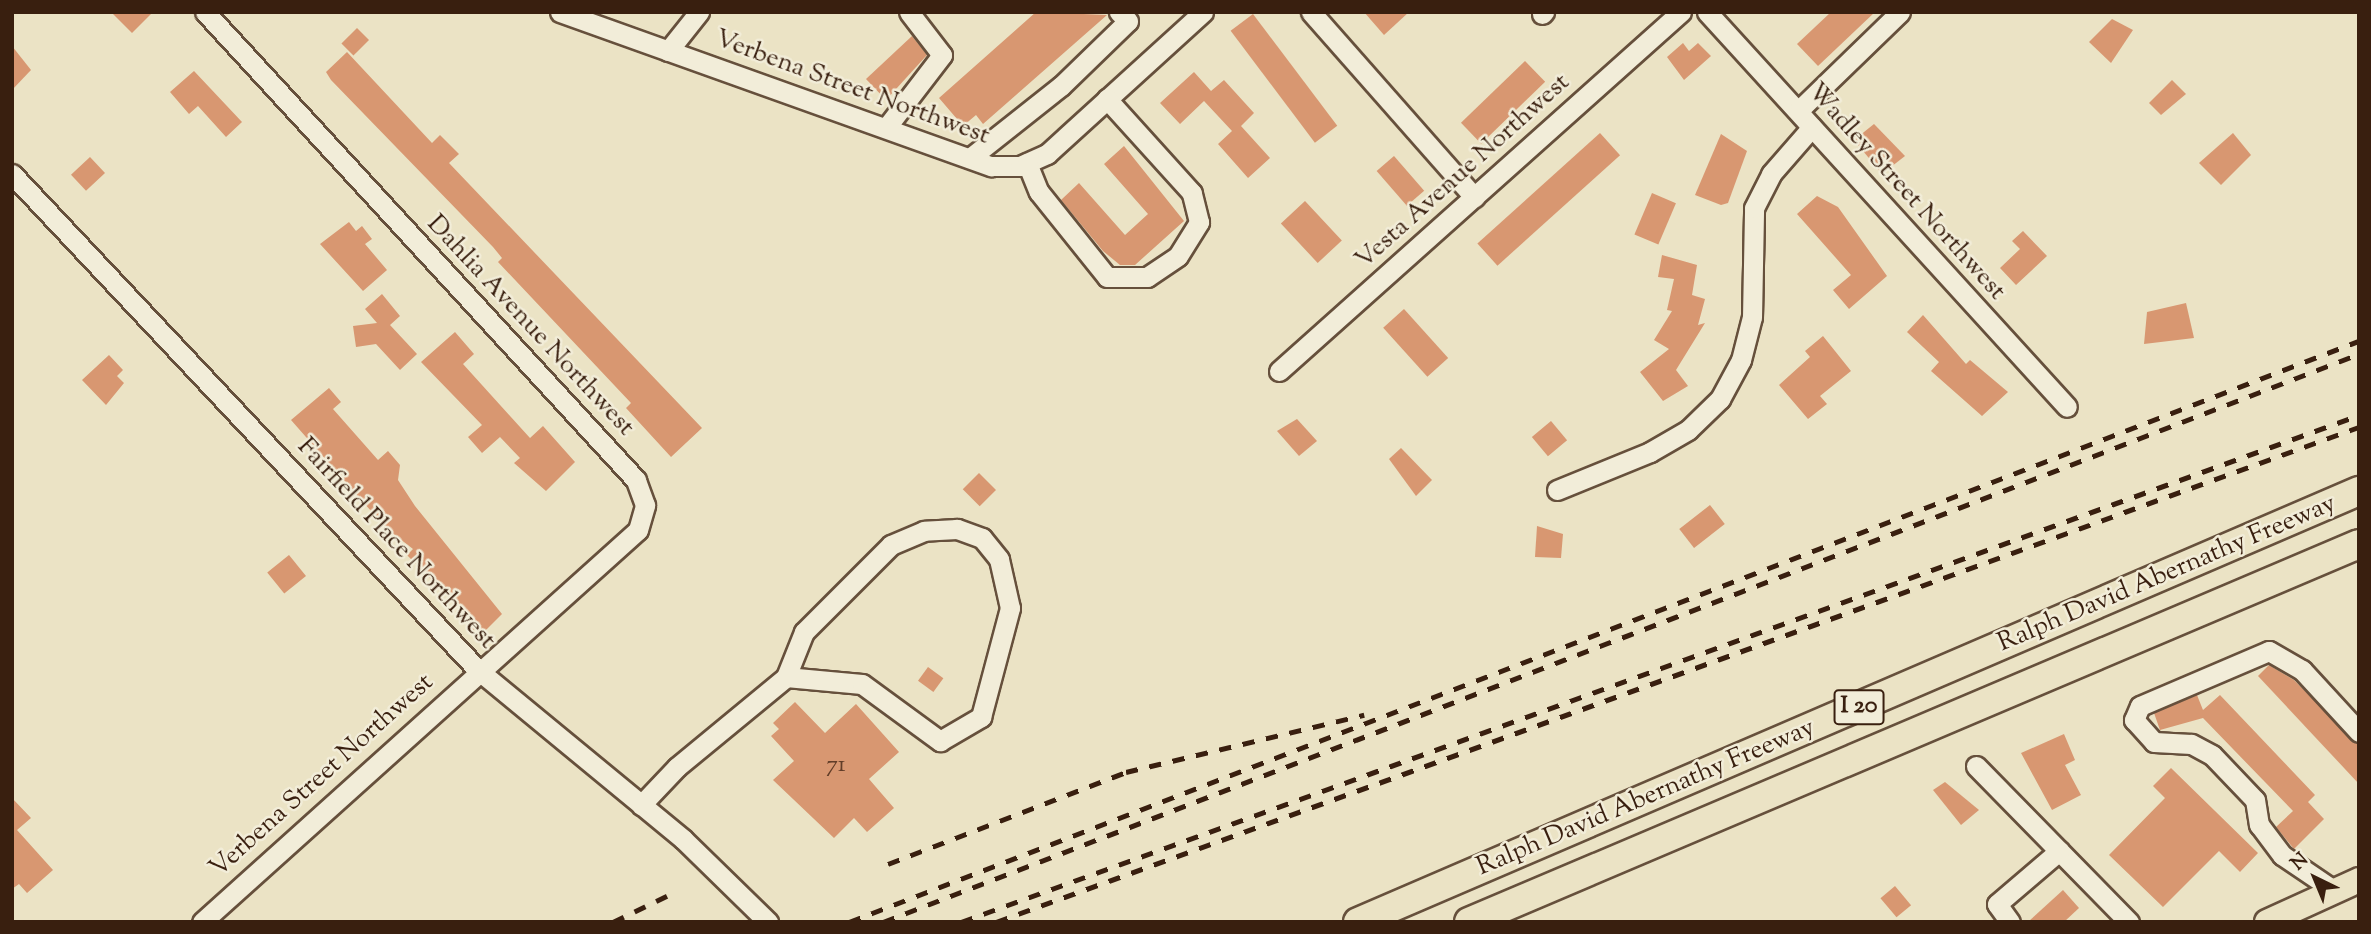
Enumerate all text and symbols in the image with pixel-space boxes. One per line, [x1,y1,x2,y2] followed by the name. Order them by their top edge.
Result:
[710,24,994,152] street label: Verbena Street Northwest
[1349,67,1577,277] street label: Vesta Avenue Northwest
[1800,77,2012,307] street label: Wadley Street Northwest
[420,209,640,443] street label: Dahlia Avenue Northwest
[290,432,502,656] street label: Fairfield Place Northwest
[1993,489,2341,659] street label: Ralph David Abernathy Freeway
[204,667,440,885] street label: Verbena Street Northwest
[1833,686,1885,728] road number: I 20
[1472,713,1820,883] street label: Ralph David Abernathy Freeway
[826,752,846,780] house number: 71
[2280,843,2350,913] north arrow
[2286,847,2315,877] text: N

